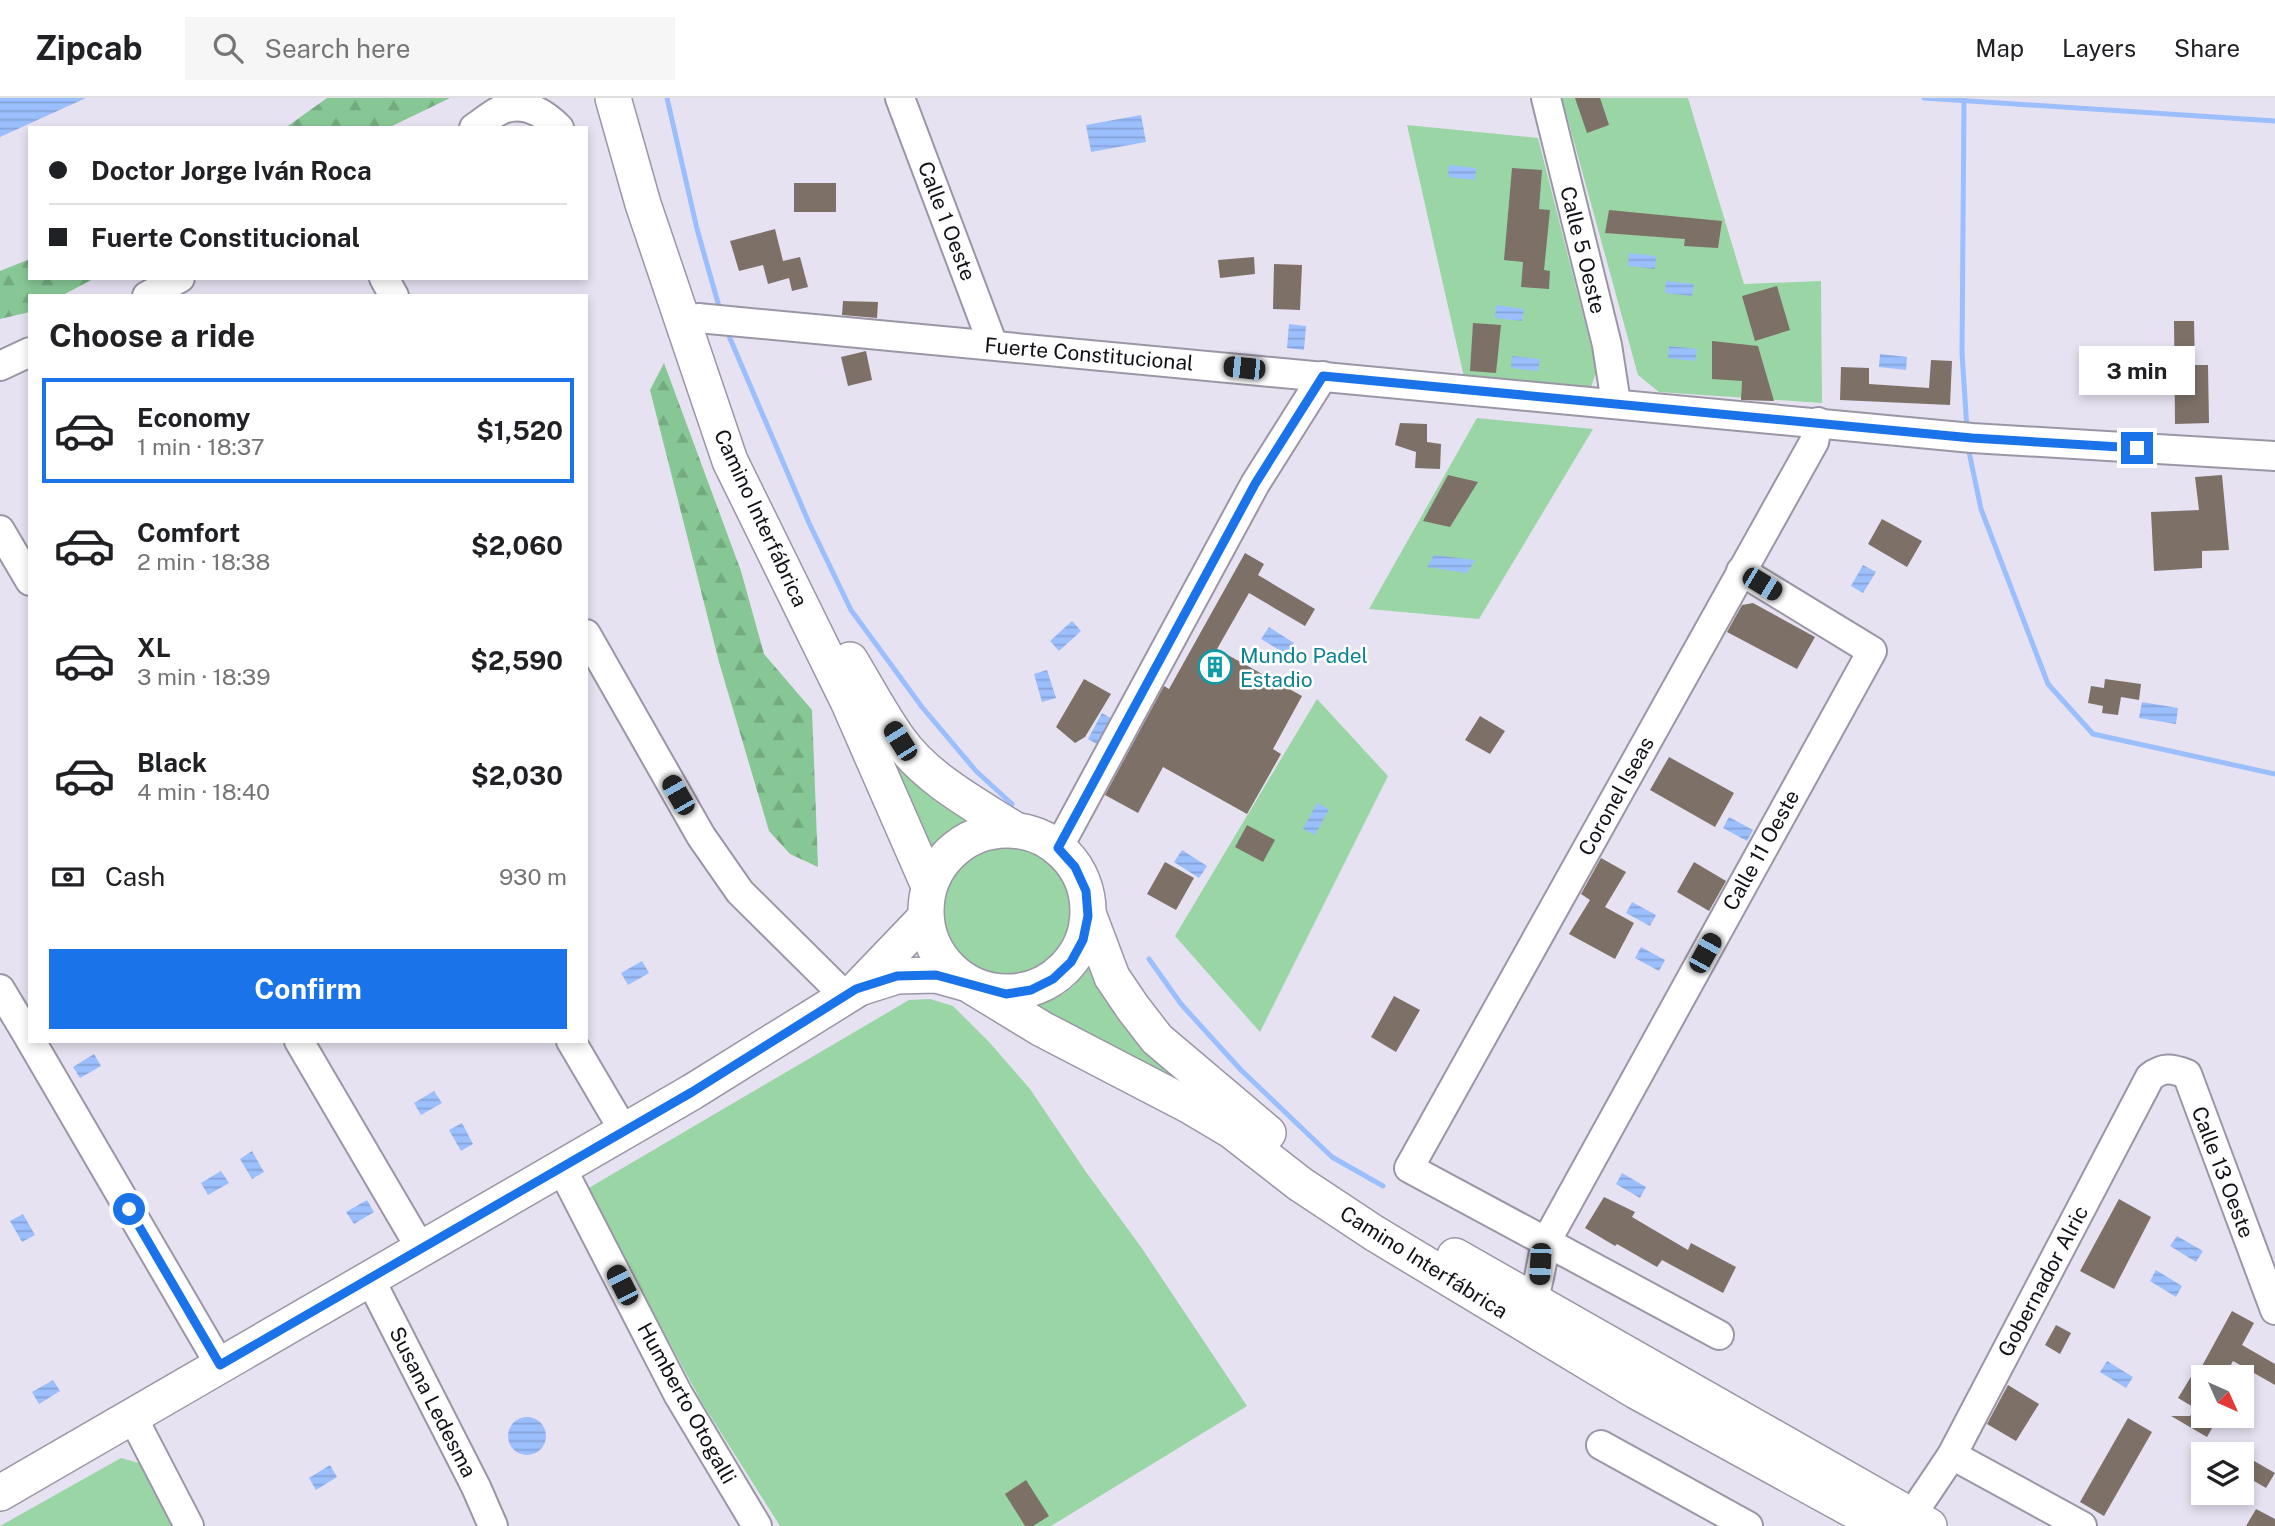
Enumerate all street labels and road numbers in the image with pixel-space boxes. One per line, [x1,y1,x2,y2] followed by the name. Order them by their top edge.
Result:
[913,158,981,284] street label: Calle 1 Oeste
[1555,184,1611,316] street label: Calle 5 Oeste
[983,332,1195,376] street label: Fuerte Constitucional
[709,425,813,611] street label: Camino Interfábrica
[1573,732,1659,860] street label: Coronel Iseas
[1718,785,1804,915] street label: Calle 11 Oeste
[2186,1103,2260,1241] street label: Calle 13 Oeste
[1336,1200,1512,1324] street label: Camino Interfábrica
[1993,1201,2093,1361] street label: Gobernador Alric
[632,1318,742,1488] street label: Humberto Otogalli
[384,1323,482,1481] street label: Susana Ledesma

